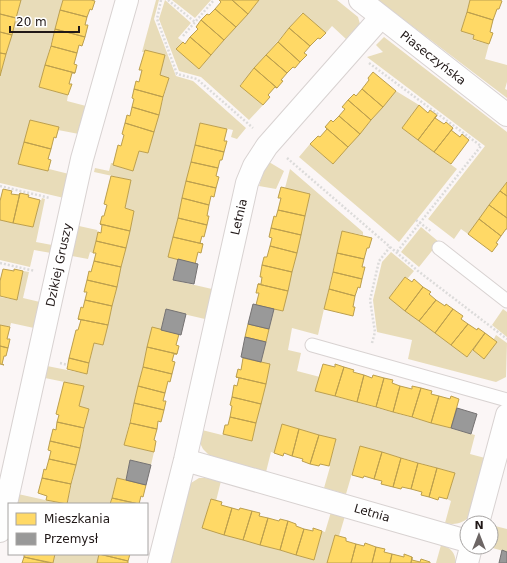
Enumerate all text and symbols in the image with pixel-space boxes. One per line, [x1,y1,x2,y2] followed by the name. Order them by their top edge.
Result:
[10,8,79,34] scale bar
[16,15,47,29] text: 20 m
[397,28,469,88] street label: Piaseczyńska
[228,197,250,237] street label: Letnia
[43,222,75,308] street label: Dzikiej Gruszy
[352,501,392,525] street label: Letnia
[8,503,148,555] legend
[44,512,110,526] text: Mieszkania
[459,515,499,555] north arrow
[474,519,484,532] text: N
[44,532,99,546] text: Przemysł

